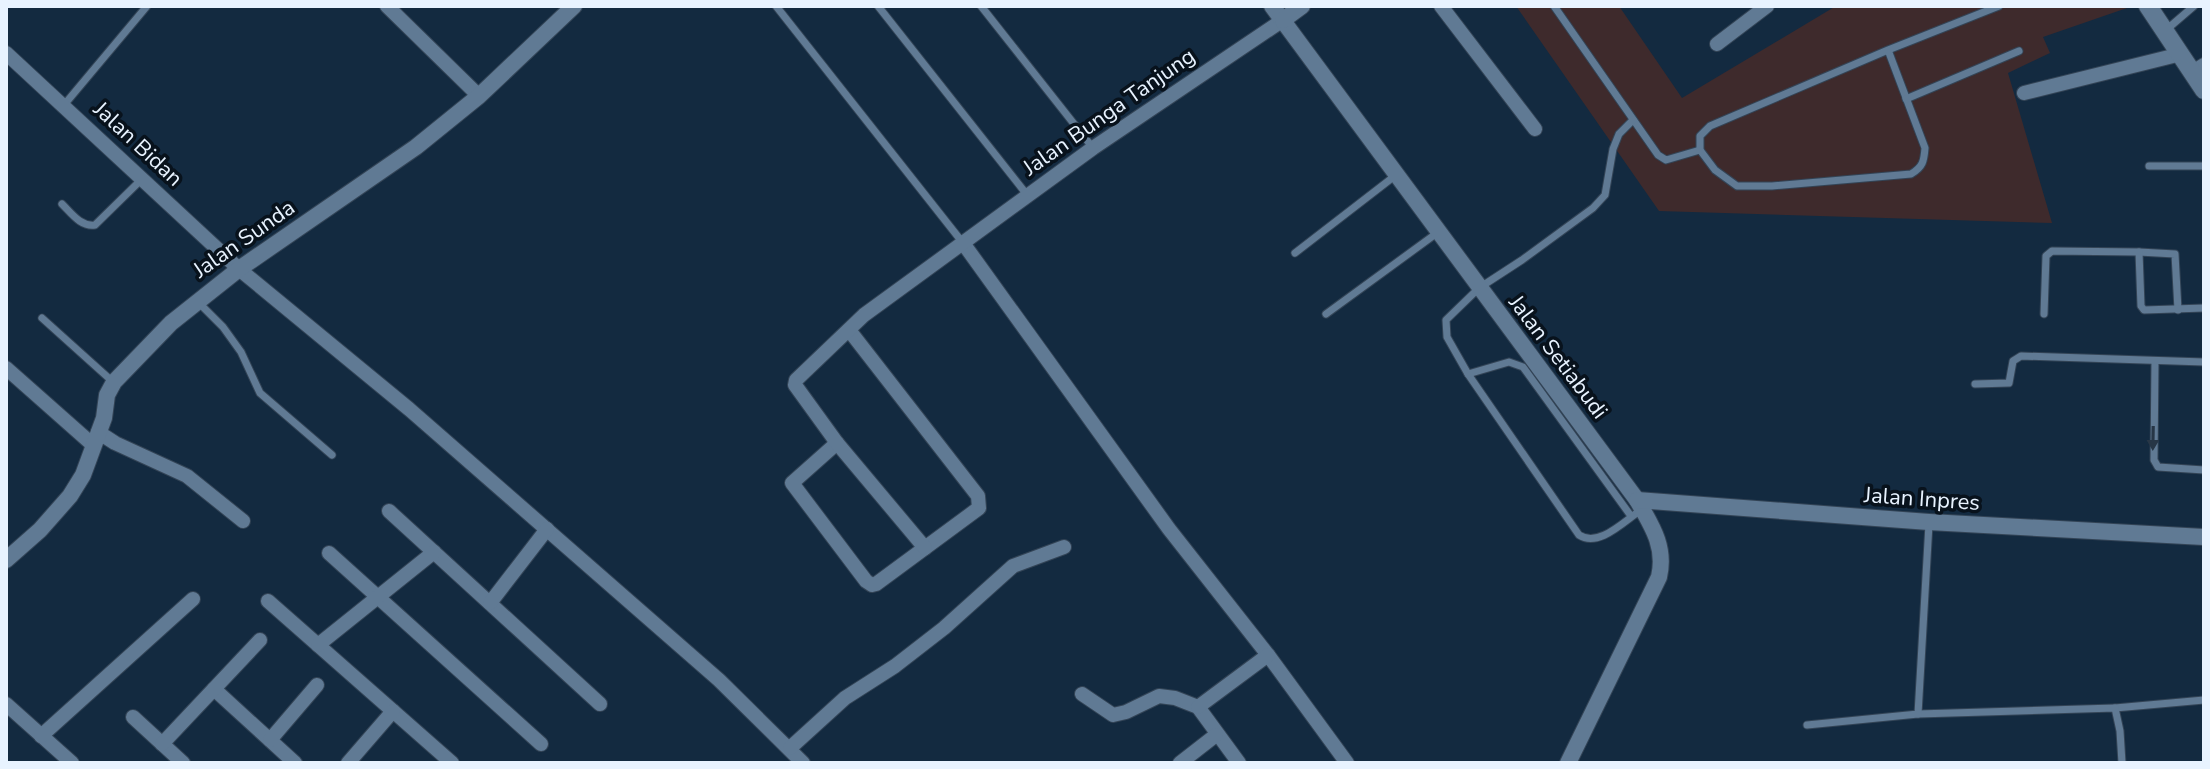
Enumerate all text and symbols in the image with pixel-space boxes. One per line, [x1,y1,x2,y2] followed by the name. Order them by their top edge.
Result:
[1016,41,1201,183] street label: Jalan Bunga Tanjung
[86,94,189,193] street label: Jalan Bidan
[186,193,301,286] street label: Jalan Sunda
[1501,288,1614,425] street label: Jalan Setiabudi
[2147,426,2160,451] one-way arrow
[1862,480,1981,518] street label: Jalan Inpres

